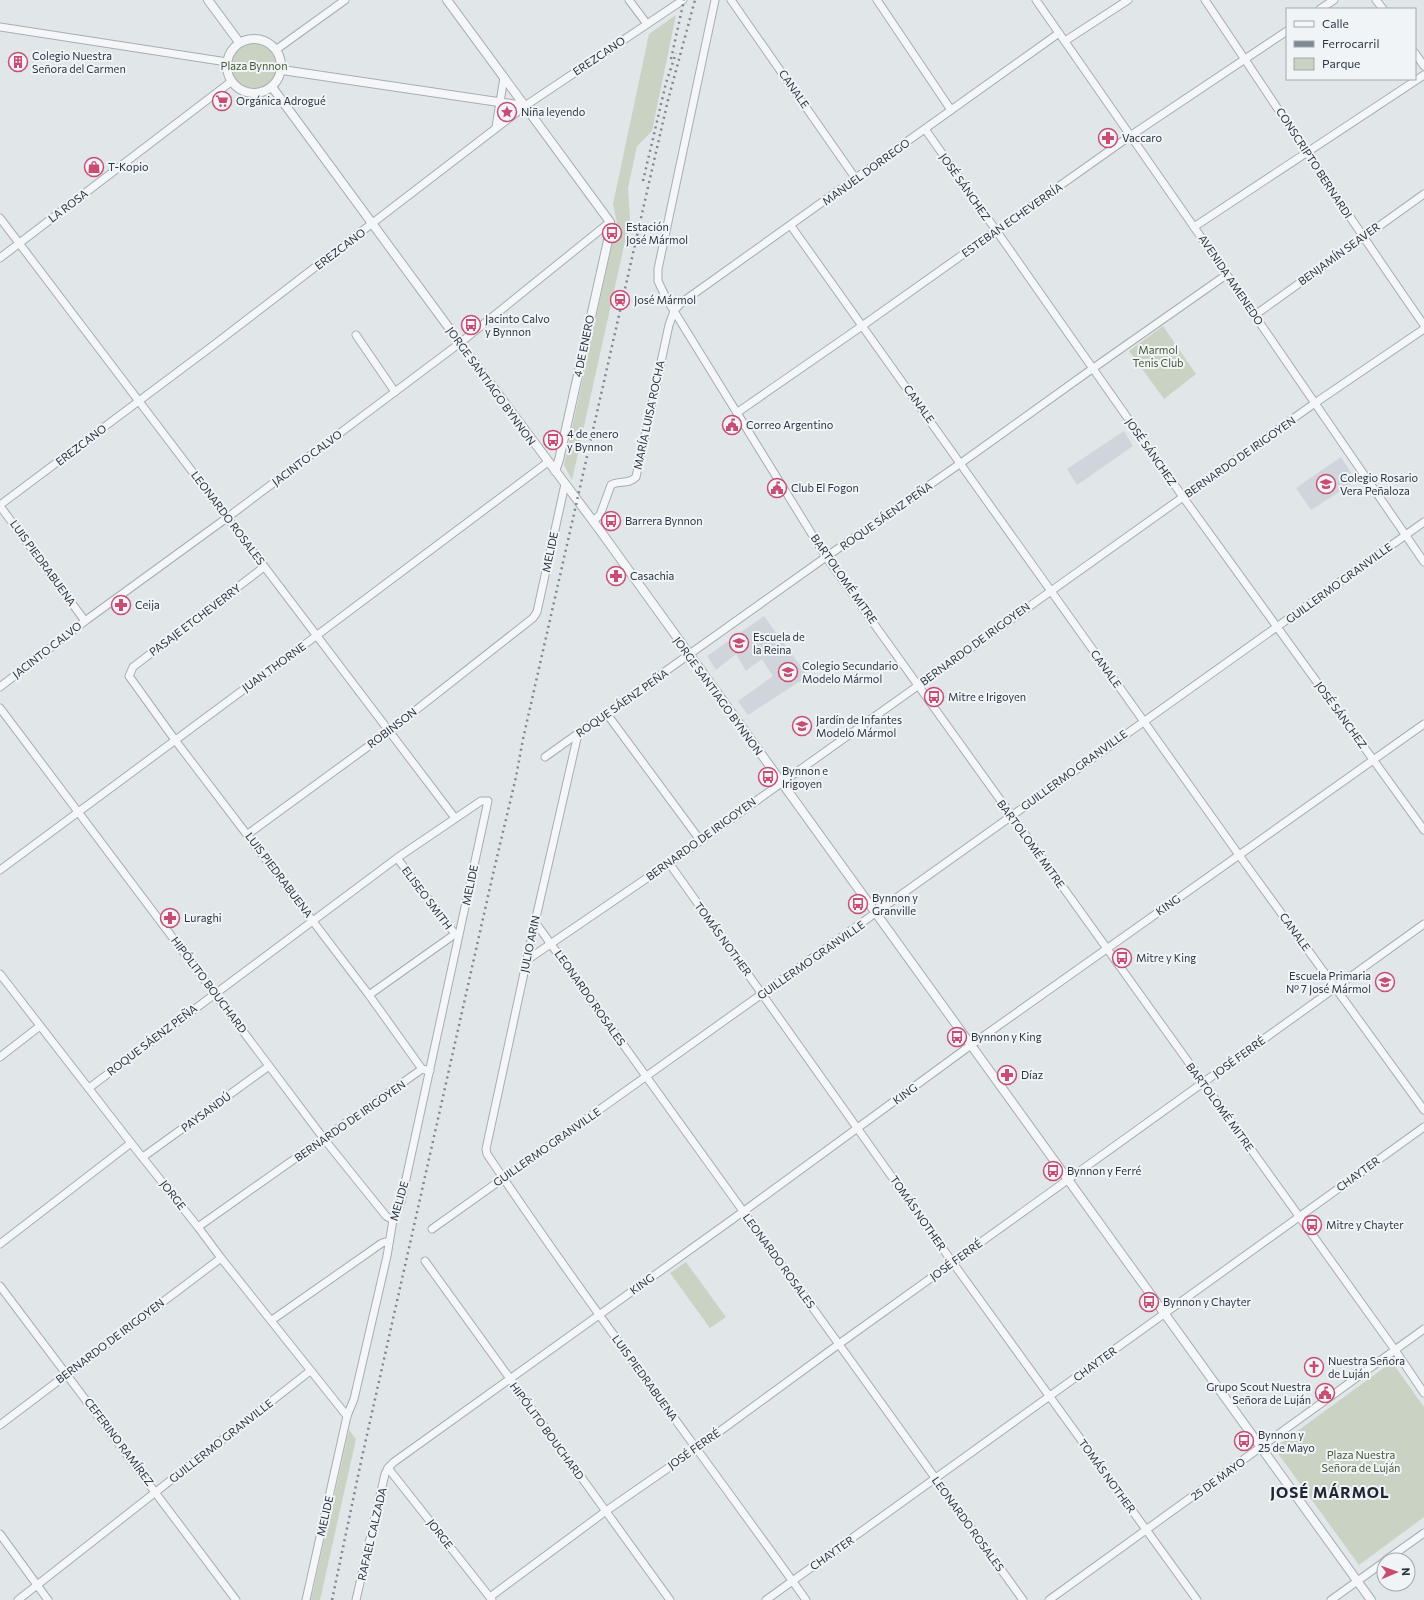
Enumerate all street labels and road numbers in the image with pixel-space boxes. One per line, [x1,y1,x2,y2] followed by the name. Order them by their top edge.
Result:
[570,33,627,78] street label: EREZCANO
[777,67,812,110] street label: CANALE
[1274,105,1355,221] street label: CONSCRIPTO BERNARDI
[819,136,912,208] street label: MANUEL DORREGO
[937,150,994,223] street label: JOSÉ SÁNCHEZ
[958,179,1065,259] street label: ESTEBAN ECHEVERRÍA
[45,186,90,225] street label: LA ROSA
[1295,218,1383,288] street label: BENJAMÍN SEAVER
[312,225,368,272] street label: EREZCANO
[1196,232,1267,327] street label: AVENIDA AMENEDO
[571,314,596,378] street label: 4 DE ENERO
[443,324,539,448] street label: JORGE SANTIAGO BYNNON
[630,359,667,471] street label: MARÍA LUISA ROCHA
[901,382,938,425] street label: CANALE
[1182,413,1298,500] street label: BERNARDO DE IRIGOYEN
[1123,415,1180,488] street label: JOSÉ SÁNCHEZ
[53,421,109,468] street label: EREZCANO
[269,427,345,489] street label: JACINTO CALVO
[189,468,268,567] street label: LEONARDO ROSALES
[837,478,935,552] street label: ROQUE SÁENZ PEÑA
[8,517,79,609] street label: LUIS PIEDRABUENA
[539,530,560,573] street label: MELIDE
[809,531,881,626] street label: BARTOLOMÉ MITRE
[1283,540,1394,626] street label: GUILLERMO GRANVILLE
[146,581,244,659] street label: PASAJE ETCHEVERRY
[917,599,1032,688] street label: BERNARDO DE IRIGOYEN
[10,619,84,681] street label: JACINTO CALVO
[670,634,766,758] street label: JORGE SANTIAGO BYNNON
[239,639,309,695] street label: JUAN THORNE
[1088,647,1125,690] street label: CANALE
[573,665,671,739] street label: ROQUE SÁENZ PEÑA
[1312,678,1371,751] street label: JOSÉ SÁNCHEZ
[364,705,419,750] street label: ROBINSON
[1018,727,1129,813] street label: GUILLERMO GRANVILLE
[643,794,758,883] street label: BERNARDO DE IRIGOYEN
[995,796,1069,890] street label: BARTOLOMÉ MITRE
[243,830,316,920] street label: LUIS PIEDRABUENA
[459,863,480,906] street label: MELIDE
[400,864,455,932] street label: ELISEO SMITH
[1153,892,1182,918] street label: KING
[692,899,756,979] street label: TOMÁS NOTHER
[1277,910,1314,953] street label: CANALE
[517,914,543,974] street label: JULIO ARIN
[754,918,867,1002] street label: GUILLERMO GRANVILLE
[169,933,251,1035] street label: HIPÓLITO BOUCHARD
[552,947,628,1048] street label: LEONARDO ROSALES
[103,1000,200,1078] street label: ROQUE SÁENZ PEÑA
[1209,1032,1268,1081] street label: JOSÉ FERRÉ
[1184,1059,1258,1153] street label: BARTOLOMÉ MITRE
[292,1077,408,1164] street label: BERNARDO DE IRIGOYEN
[890,1080,919,1107] street label: KING
[178,1088,233,1134] street label: PAYSANDÚ
[490,1105,603,1189] street label: GUILLERMO GRANVILLE
[1333,1153,1382,1194] street label: CHAYTER
[888,1172,950,1253] street label: TOMÁS NOTHER
[157,1177,189,1213] street label: JORGE
[387,1179,410,1222] street label: MELIDE
[741,1211,818,1311] street label: LEONARDO ROSALES
[926,1235,985,1284] street label: JOSÉ FERRÉ
[627,1270,656,1297] street label: KING
[53,1296,166,1386] street label: BERNARDO DE IRIGOYEN
[610,1332,681,1424] street label: LUIS PIEDRABUENA
[1070,1343,1119,1384] street label: CHAYTER
[508,1379,588,1482] street label: HIPÓLITO BOUCHARD
[82,1395,157,1488] street label: CEFERINO RAMÍREZ
[166,1396,275,1485] street label: GUILLERMO GRANVILLE
[664,1425,723,1472] street label: JOSÉ FERRÉ
[1076,1436,1140,1516] street label: TOMÁS NOTHER
[1188,1454,1247,1503] street label: 25 DE MAYO
[930,1474,1007,1574] street label: LEONARDO ROSALES
[354,1486,389,1582] street label: RAFAEL CALZADA
[314,1494,335,1537] street label: MELIDE
[424,1516,456,1552] street label: JORGE
[807,1532,857,1572] street label: CHAYTER

